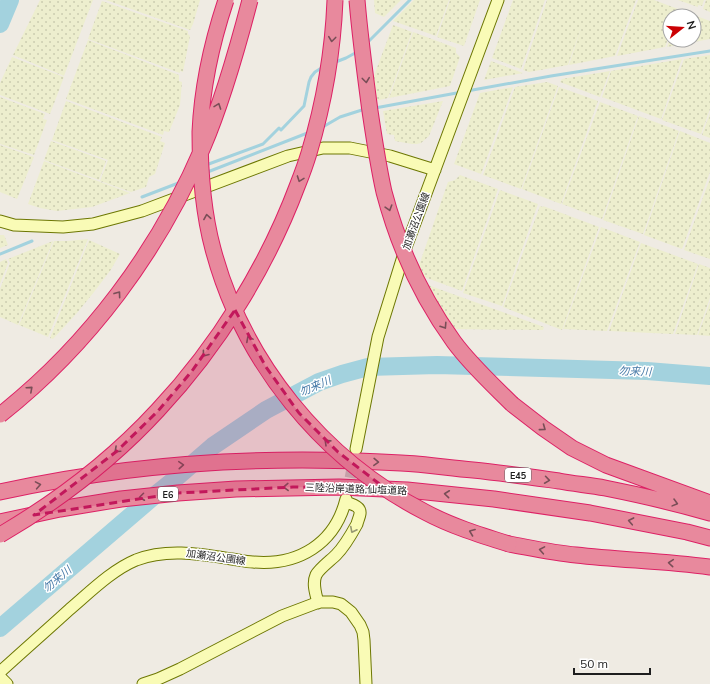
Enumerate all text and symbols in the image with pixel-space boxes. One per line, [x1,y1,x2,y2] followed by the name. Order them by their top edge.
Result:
[662,8,702,48] north arrow
[684,19,699,31] text: N
[328,36,337,42] one-way arrow
[361,77,370,84] one-way arrow
[214,103,222,110] one-way arrow
[296,175,304,182] one-way arrow
[400,191,432,251] street label: 加瀬沼公園線
[384,204,393,211] one-way arrow
[203,213,212,220] one-way arrow
[113,291,120,298] one-way arrow
[439,321,446,328] one-way arrow
[246,335,254,343] one-way arrow
[202,349,209,356] one-way arrow
[618,363,653,379] water label: 勿来川
[297,372,334,399] water label: 勿来川
[25,387,32,394] one-way arrow
[539,423,546,431] one-way arrow
[324,439,332,447] one-way arrow
[115,445,122,452] one-way arrow
[373,457,379,466] one-way arrow
[178,461,184,470] one-way arrow
[505,468,531,482] road number: E45
[544,475,550,484] one-way arrow
[35,481,41,489] one-way arrow
[305,481,407,497] street label: 三陸沿岸道路;仙塩道路
[283,483,289,492] one-way arrow
[158,487,178,501] road number: E6
[444,490,450,499] one-way arrow
[139,492,145,501] one-way arrow
[672,499,678,507] one-way arrow
[628,517,634,526] one-way arrow
[350,526,358,533] one-way arrow
[469,529,476,537] one-way arrow
[185,546,247,568] street label: 加瀬沼公園線
[539,546,545,555] one-way arrow
[668,558,674,567] one-way arrow
[40,562,75,595] water label: 勿来川
[574,650,650,676] scale bar
[580,656,608,671] text: 50 m

